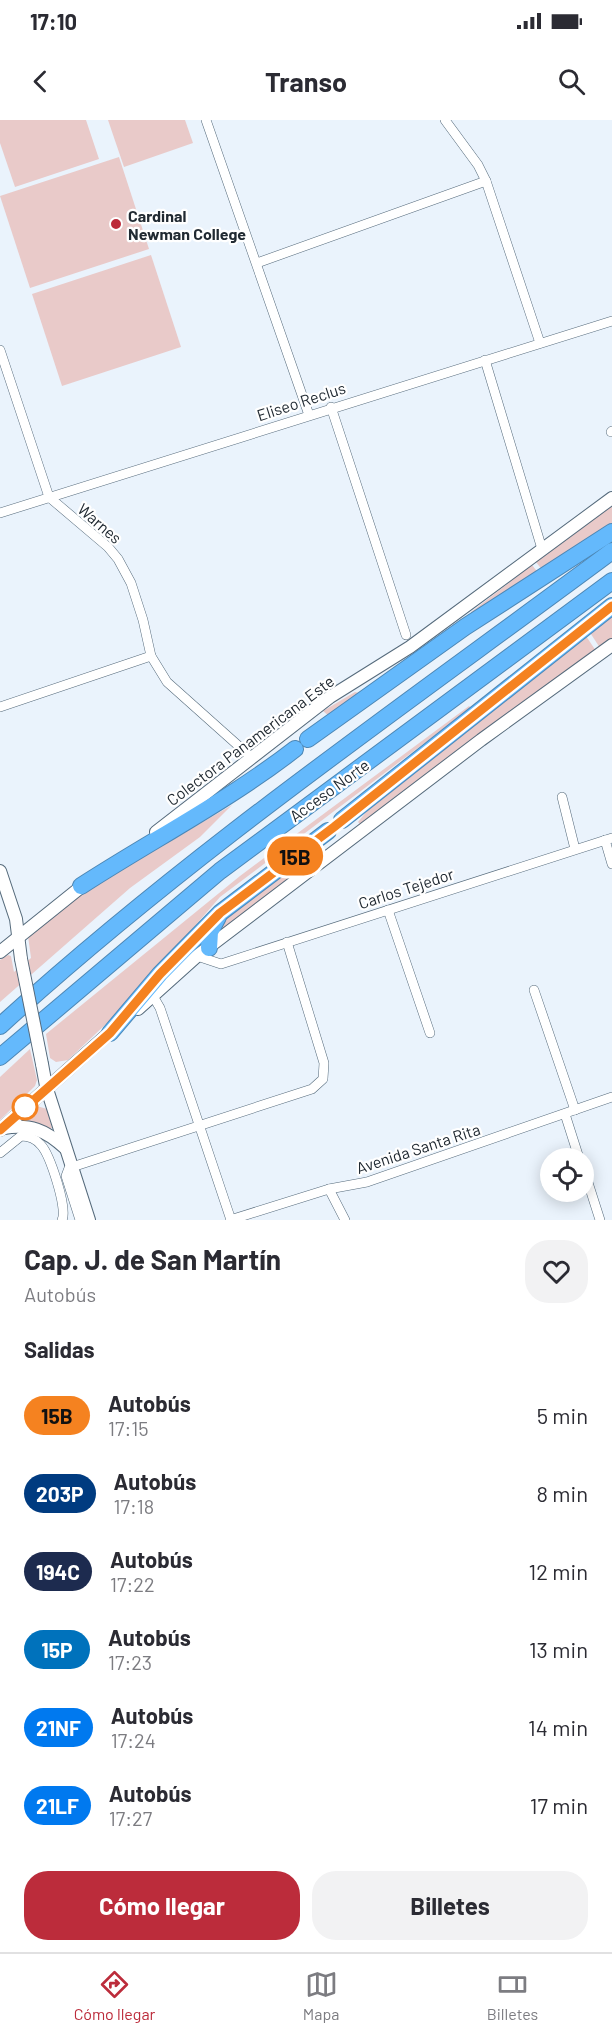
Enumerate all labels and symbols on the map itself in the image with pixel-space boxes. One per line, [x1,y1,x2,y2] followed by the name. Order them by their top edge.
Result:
[128,206,246,243] place label: Cardinal Newman College
[109,217,123,231] marker: Cardinal Newman College
[254,378,348,424] street label: Eliseo Reclus
[74,499,126,547] street label: Warnes
[163,671,337,809] street label: Colectora Panamericana Este
[285,755,373,825] street label: Acceso Norte
[260,836,330,876] line badge: 15B
[356,864,456,912] street label: Carlos Tejedor
[12,1094,38,1120] unlabelled marker
[354,1119,482,1177] street label: Avenida Santa Rita

